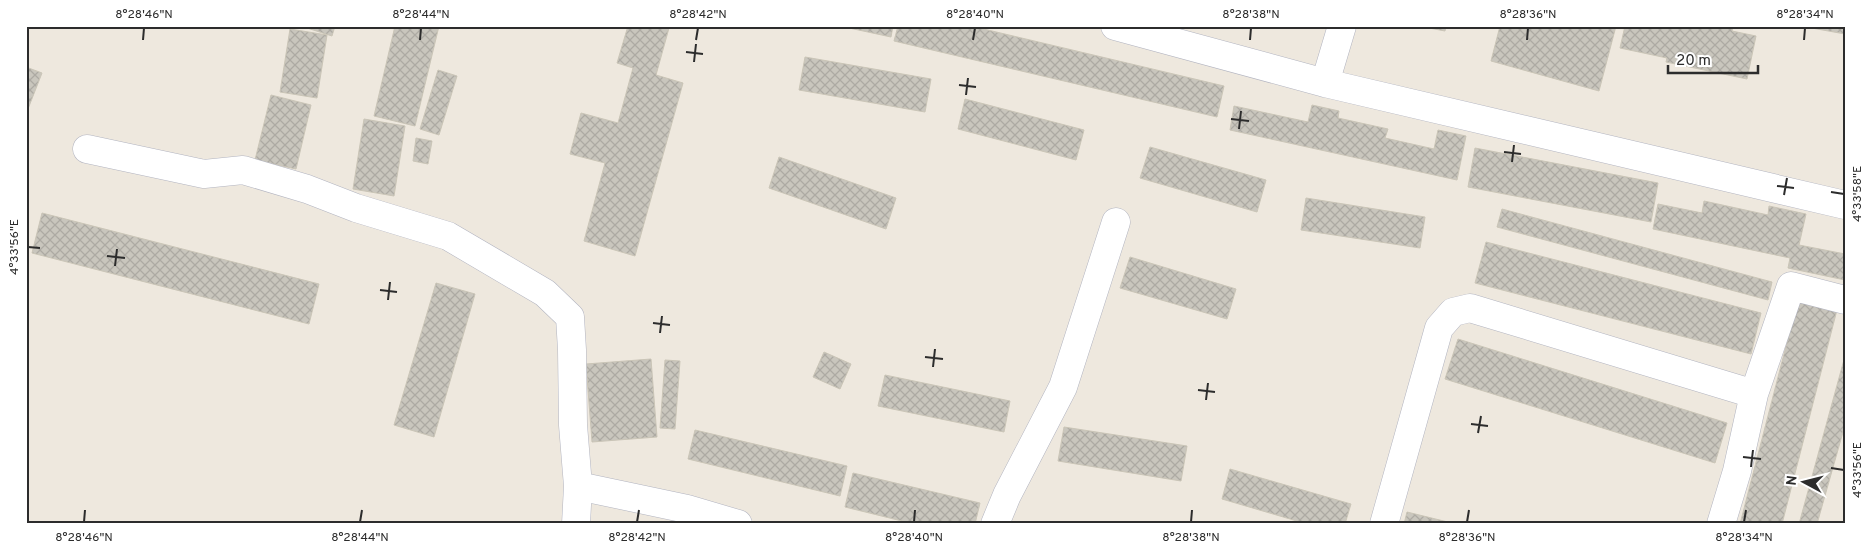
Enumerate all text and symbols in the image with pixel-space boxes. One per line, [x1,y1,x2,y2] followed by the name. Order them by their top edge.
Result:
[115,7,173,23] text: 8°28'46"N
[392,7,450,23] text: 8°28'44"N
[669,7,727,23] text: 8°28'42"N
[946,7,1004,23] text: 8°28'40"N
[1222,7,1280,23] text: 8°28'38"N
[1499,7,1557,23] text: 8°28'36"N
[1776,7,1834,23] text: 8°28'34"N
[1668,42,1758,74] scale bar
[1676,52,1711,71] text: 20 m
[1850,166,1866,222] text: 4°33'58"E
[7,219,23,275] text: 4°33'56"E
[1850,442,1866,498] text: 4°33'56"E
[1778,458,1828,508] north arrow
[1784,475,1802,487] text: N
[55,530,113,546] text: 8°28'46"N
[331,530,389,546] text: 8°28'44"N
[608,530,666,546] text: 8°28'42"N
[885,530,943,546] text: 8°28'40"N
[1162,530,1220,546] text: 8°28'38"N
[1438,530,1496,546] text: 8°28'36"N
[1715,530,1773,546] text: 8°28'34"N

